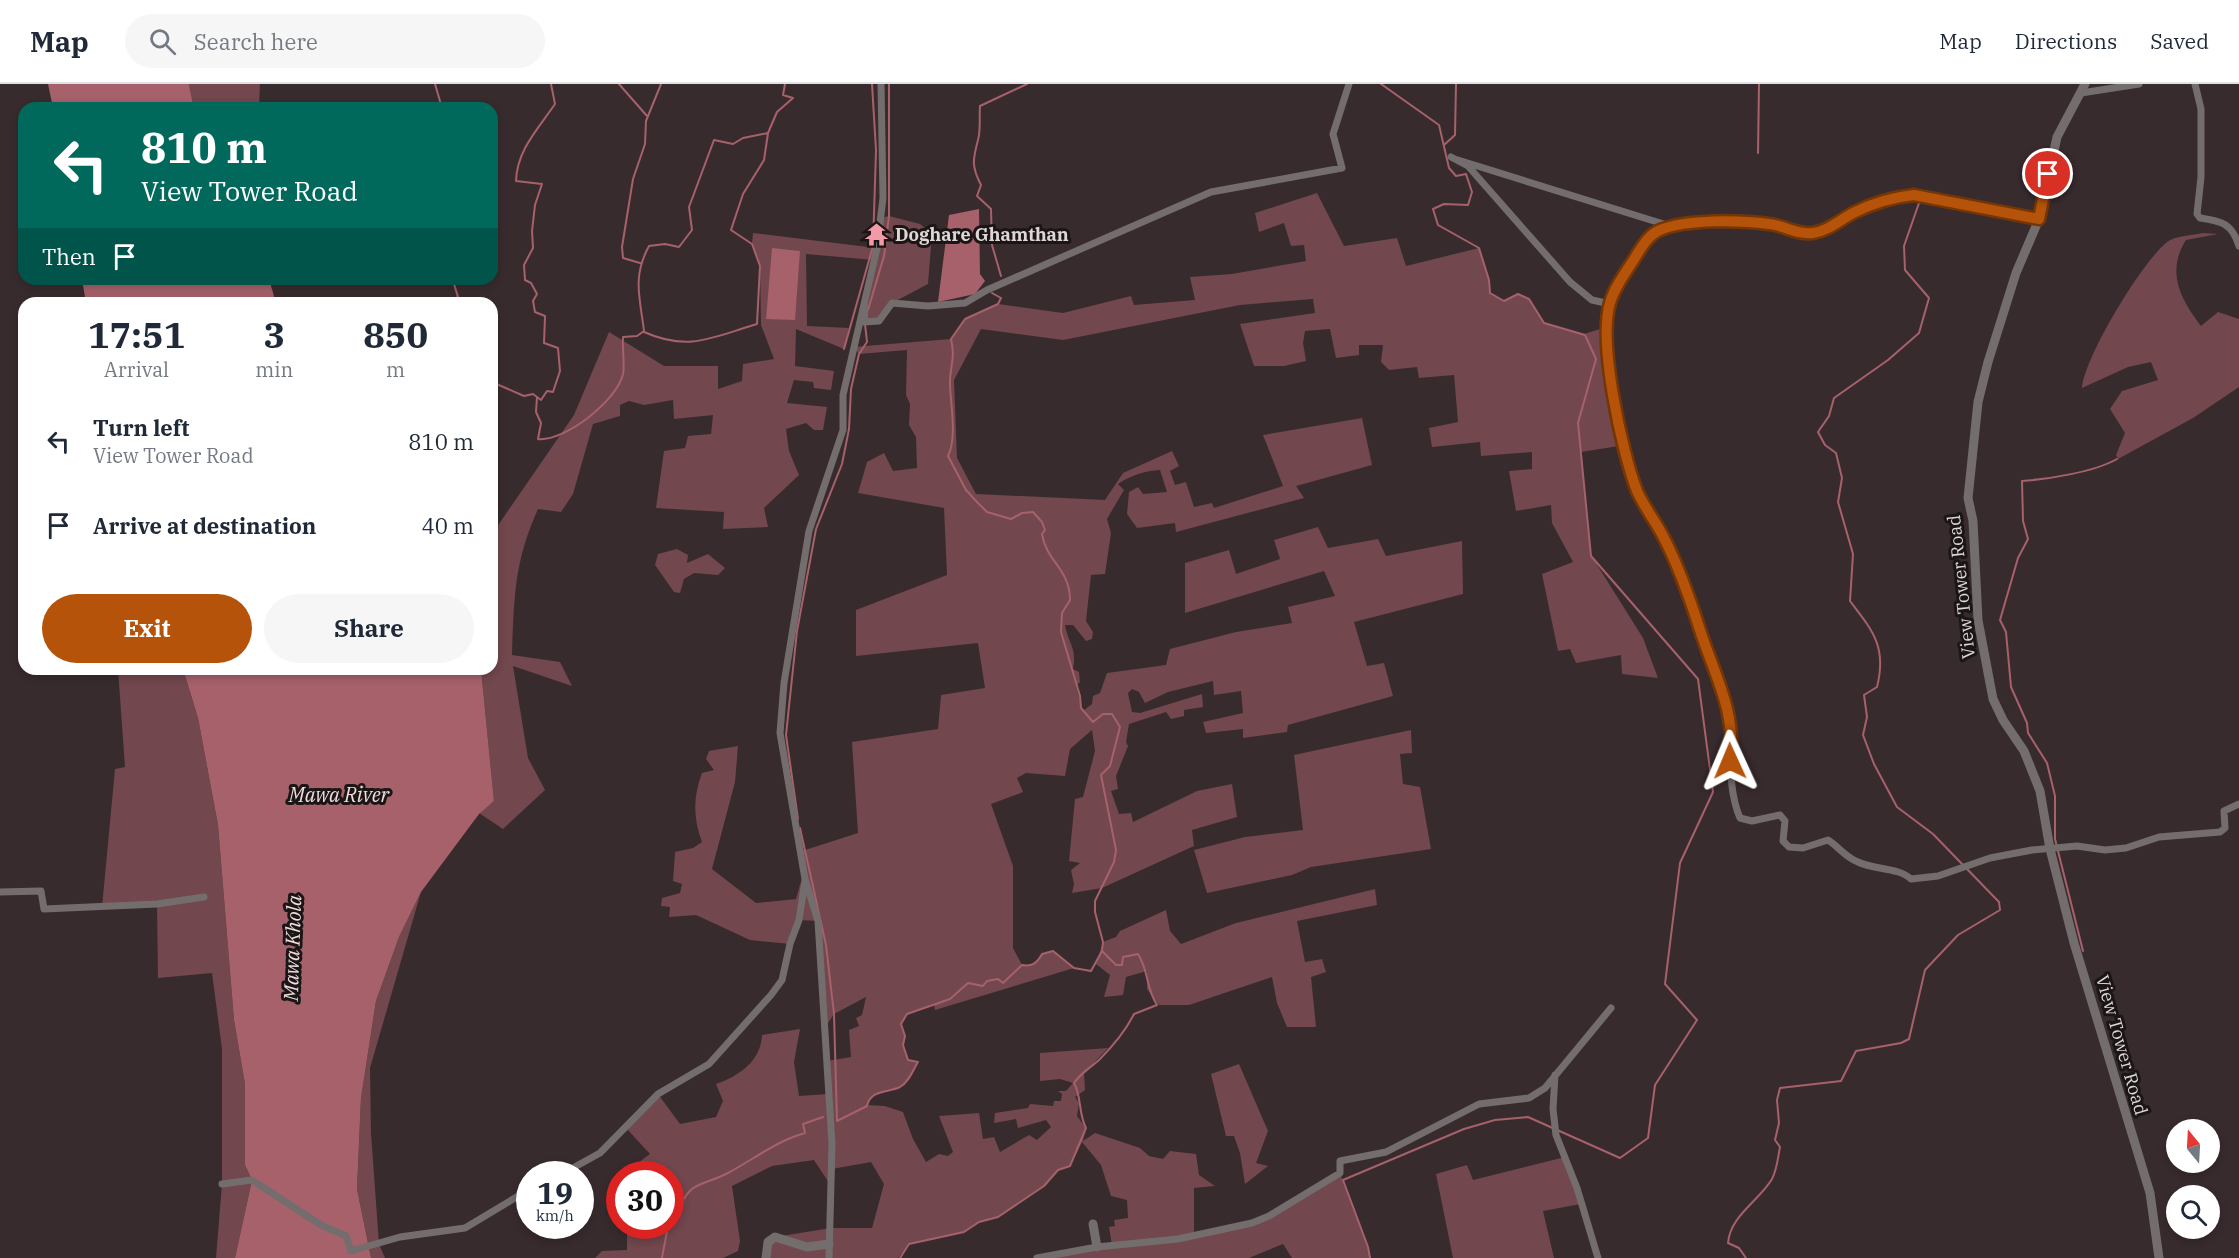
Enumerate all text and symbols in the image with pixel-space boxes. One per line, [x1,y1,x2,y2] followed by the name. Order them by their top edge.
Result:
[125,14,545,68] search box
[30,23,89,60] text: Map
[146,25,179,58] icon: search
[194,27,318,56] text: Search here
[1939,27,1982,55] text: Map
[2015,27,2117,55] text: Directions
[2150,27,2209,55] text: Saved
[141,120,267,175] text: 810 m
[42,126,120,204] icon: left
[2022,148,2073,199] pin
[2031,157,2064,190] icon: arrive
[141,173,358,208] text: View Tower Road
[864,221,890,247] temple icon: Doghare Ghamthan
[895,223,1069,246] place label: Doghare Ghamthan
[108,240,141,273] icon: arrive
[42,242,96,271] text: Then
[88,311,185,358] text: 17:51
[263,311,285,358] text: 3
[363,311,428,358] text: 850
[104,356,169,383] text: Arrival
[255,356,293,383] text: min
[386,356,405,383] text: m
[93,413,189,442] text: Turn left
[42,425,75,458] icon: left
[408,427,474,456] text: 810 m
[93,442,254,469] text: View Tower Road
[42,509,75,542] icon: arrive
[93,511,316,540] text: Arrive at destination
[422,511,474,540] text: 40 m
[1942,514,1980,660] street label: View Tower Road
[42,594,252,663] button: Exit
[264,594,474,663] button: Share
[1698,729,1762,793] position arrow
[288,781,391,808] water label: Mawa River
[277,894,307,1003] water label: Mawa Khola
[2091,972,2153,1118] street label: View Tower Road
[2166,1119,2220,1173] north arrow
[2166,1119,2220,1239] map controls
[606,1161,684,1239] speed limit sign: 30
[537,1173,573,1212] text: 19
[2166,1185,2220,1239] button: search
[536,1206,574,1225] text: km/h

